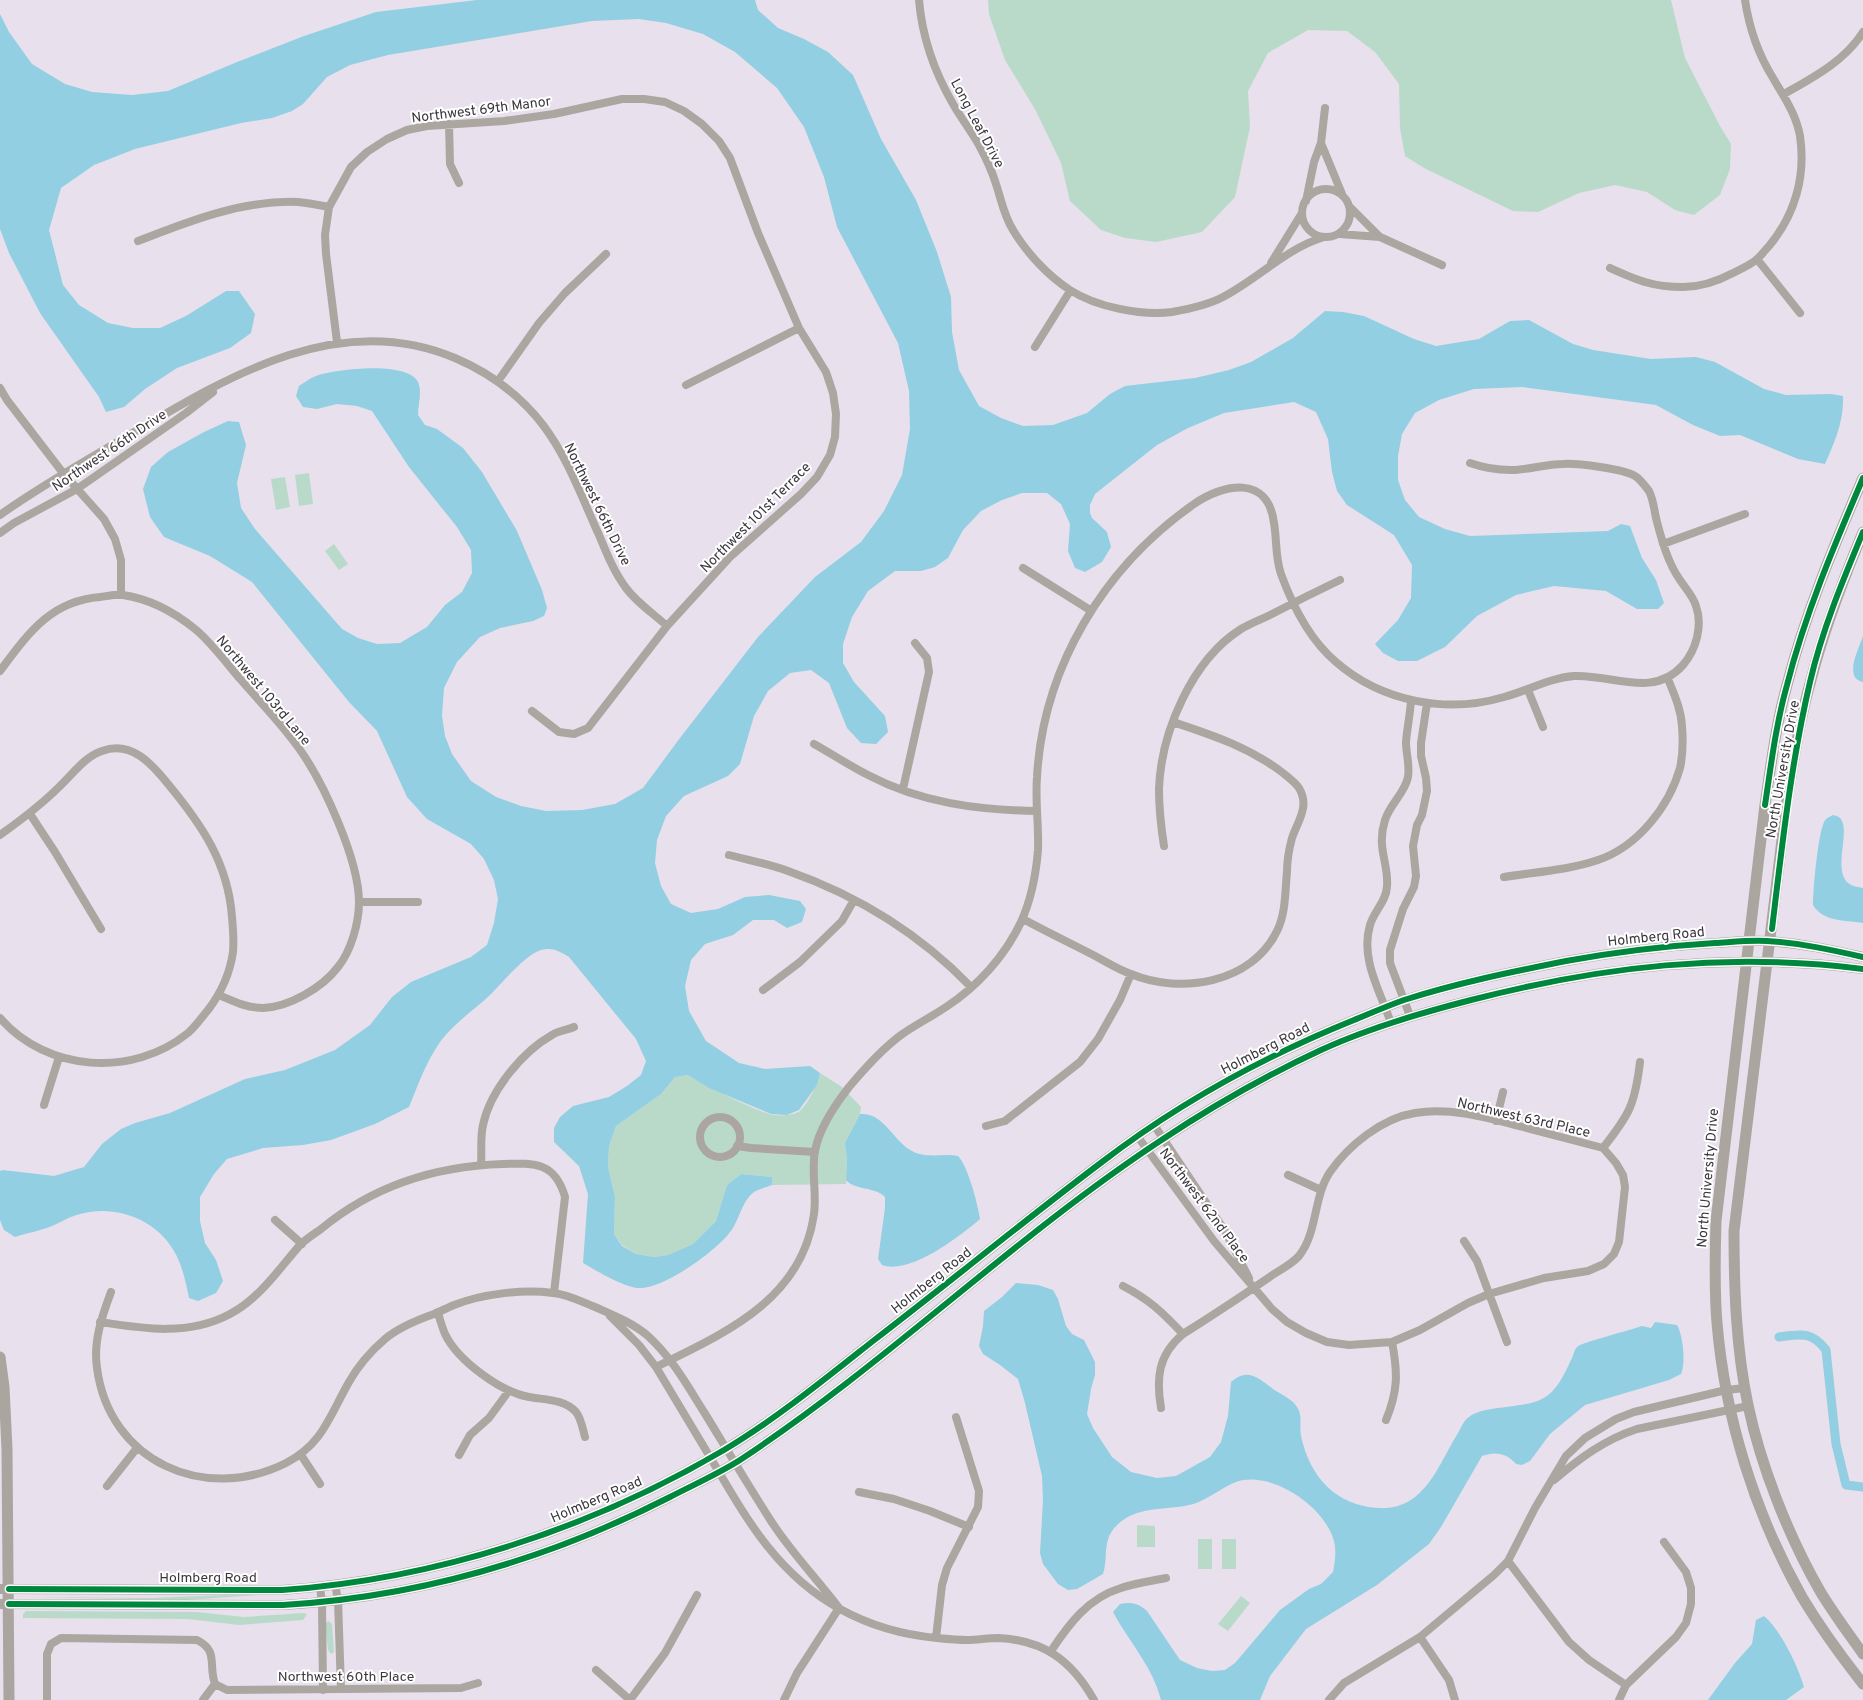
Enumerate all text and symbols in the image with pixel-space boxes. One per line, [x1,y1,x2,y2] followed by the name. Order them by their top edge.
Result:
[946,76,1007,171] street label: Long Leaf Drive
[410,93,552,127] street label: Northwest 69th Manor
[49,407,170,496] street label: Northwest 66th Drive
[560,441,634,569] street label: Northwest 66th Drive
[697,459,815,577] street label: Northwest 101st Terrace
[212,633,314,749] street label: Northwest 103rd Lane
[1763,699,1804,840] street label: North University Drive
[1607,924,1706,951] street label: Holmberg Road
[1218,1020,1313,1079] street label: Holmberg Road
[1455,1095,1592,1142] street label: Northwest 63rd Place
[1694,1108,1723,1248] street label: North University Drive
[1155,1145,1252,1267] street label: Northwest 62nd Place
[888,1244,976,1318] street label: Holmberg Road
[548,1473,645,1527] street label: Holmberg Road
[159,1570,257,1587] street label: Holmberg Road
[278,1669,414,1686] street label: Northwest 60th Place

